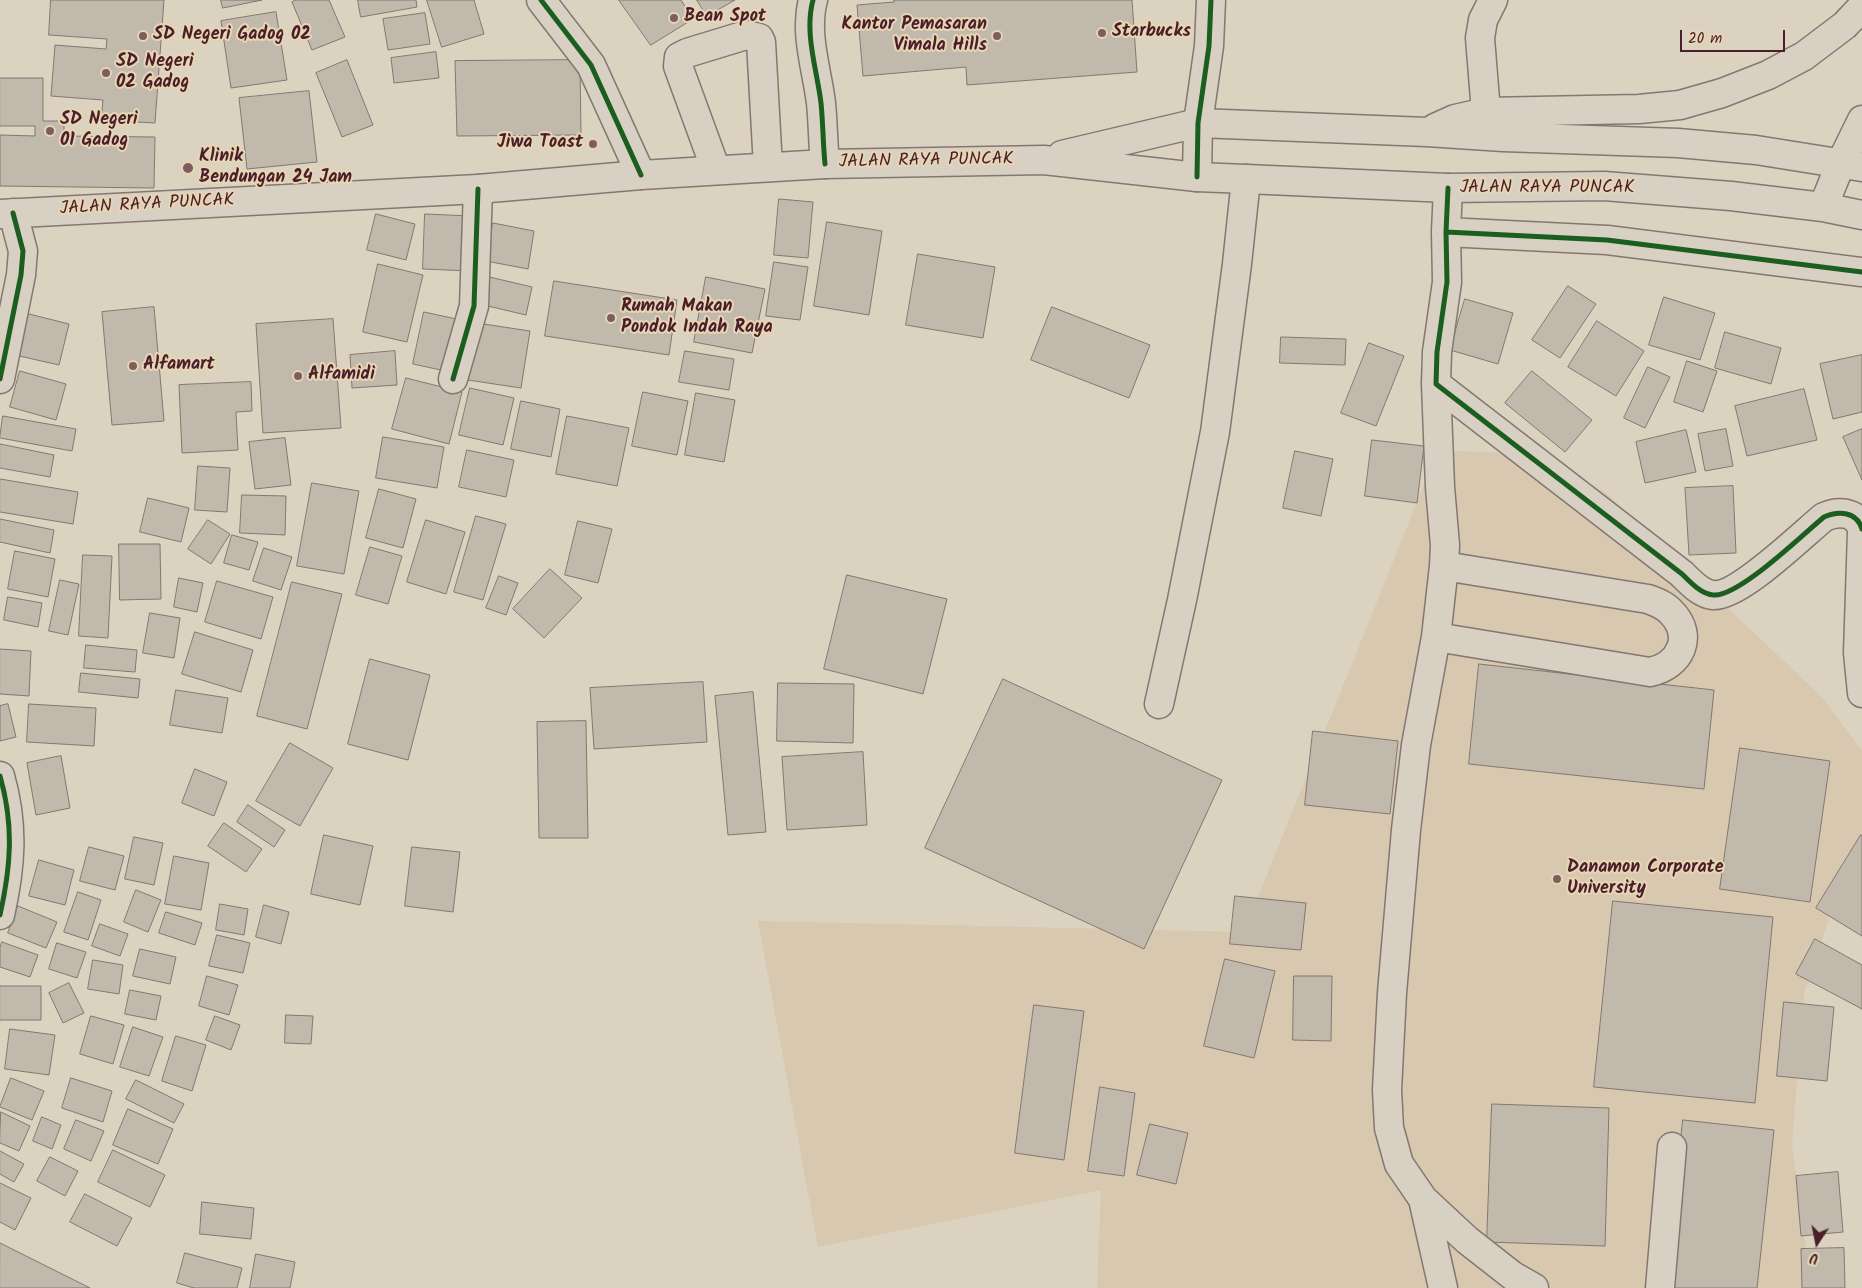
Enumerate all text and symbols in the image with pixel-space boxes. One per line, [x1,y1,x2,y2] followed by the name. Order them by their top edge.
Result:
[684,7,766,29] place label: Bean Spot
[668,12,680,24] marker: Bean Spot
[841,15,987,58] place label: Kantor Pemasaran Vimala Hills
[1682,20,1787,52] scale bar
[1112,22,1191,44] place label: Starbucks
[153,25,311,47] place label: SD Negeri Gadog 02
[1096,27,1108,39] marker: Starbucks
[1688,27,1722,51] text: 20 m
[137,30,149,42] marker: SD Negeri Gadog 02
[991,30,1003,42] marker: Kantor Pemasaran Vimala Hills
[116,52,194,94] place label: SD Negeri 02 Gadog
[100,67,112,79] marker: SD Negeri 02 Gadog
[60,110,138,152] place label: SD Negeri 01 Gadog
[44,125,56,137] marker: SD Negeri 01 Gadog
[497,133,583,155] place label: Jiwa Toast
[587,138,599,150] marker: Jiwa Toast
[199,147,352,190] place label: Klinik Bendungan 24 Jam
[839,150,1013,174] street label: JALAN RAYA PUNCAK
[181,161,195,175] marker: Klinik Bendungan 24 Jam
[1460,178,1634,200] street label: JALAN RAYA PUNCAK
[59,191,235,221] street label: JALAN RAYA PUNCAK
[621,297,773,340] place label: Rumah Makan Pondok Indah Raya
[605,312,617,324] marker: Rumah Makan Pondok Indah Raya
[143,355,215,377] place label: Alfamart
[127,360,139,372] marker: Alfamart
[308,365,375,387] place label: Alfamidi
[292,370,304,382] marker: Alfamidi
[1567,858,1723,901] place label: Danamon Corporate University
[1551,873,1563,885] marker: Danamon Corporate University
[1792,1218,1842,1268] north arrow
[1808,1246,1820,1269] text: U

